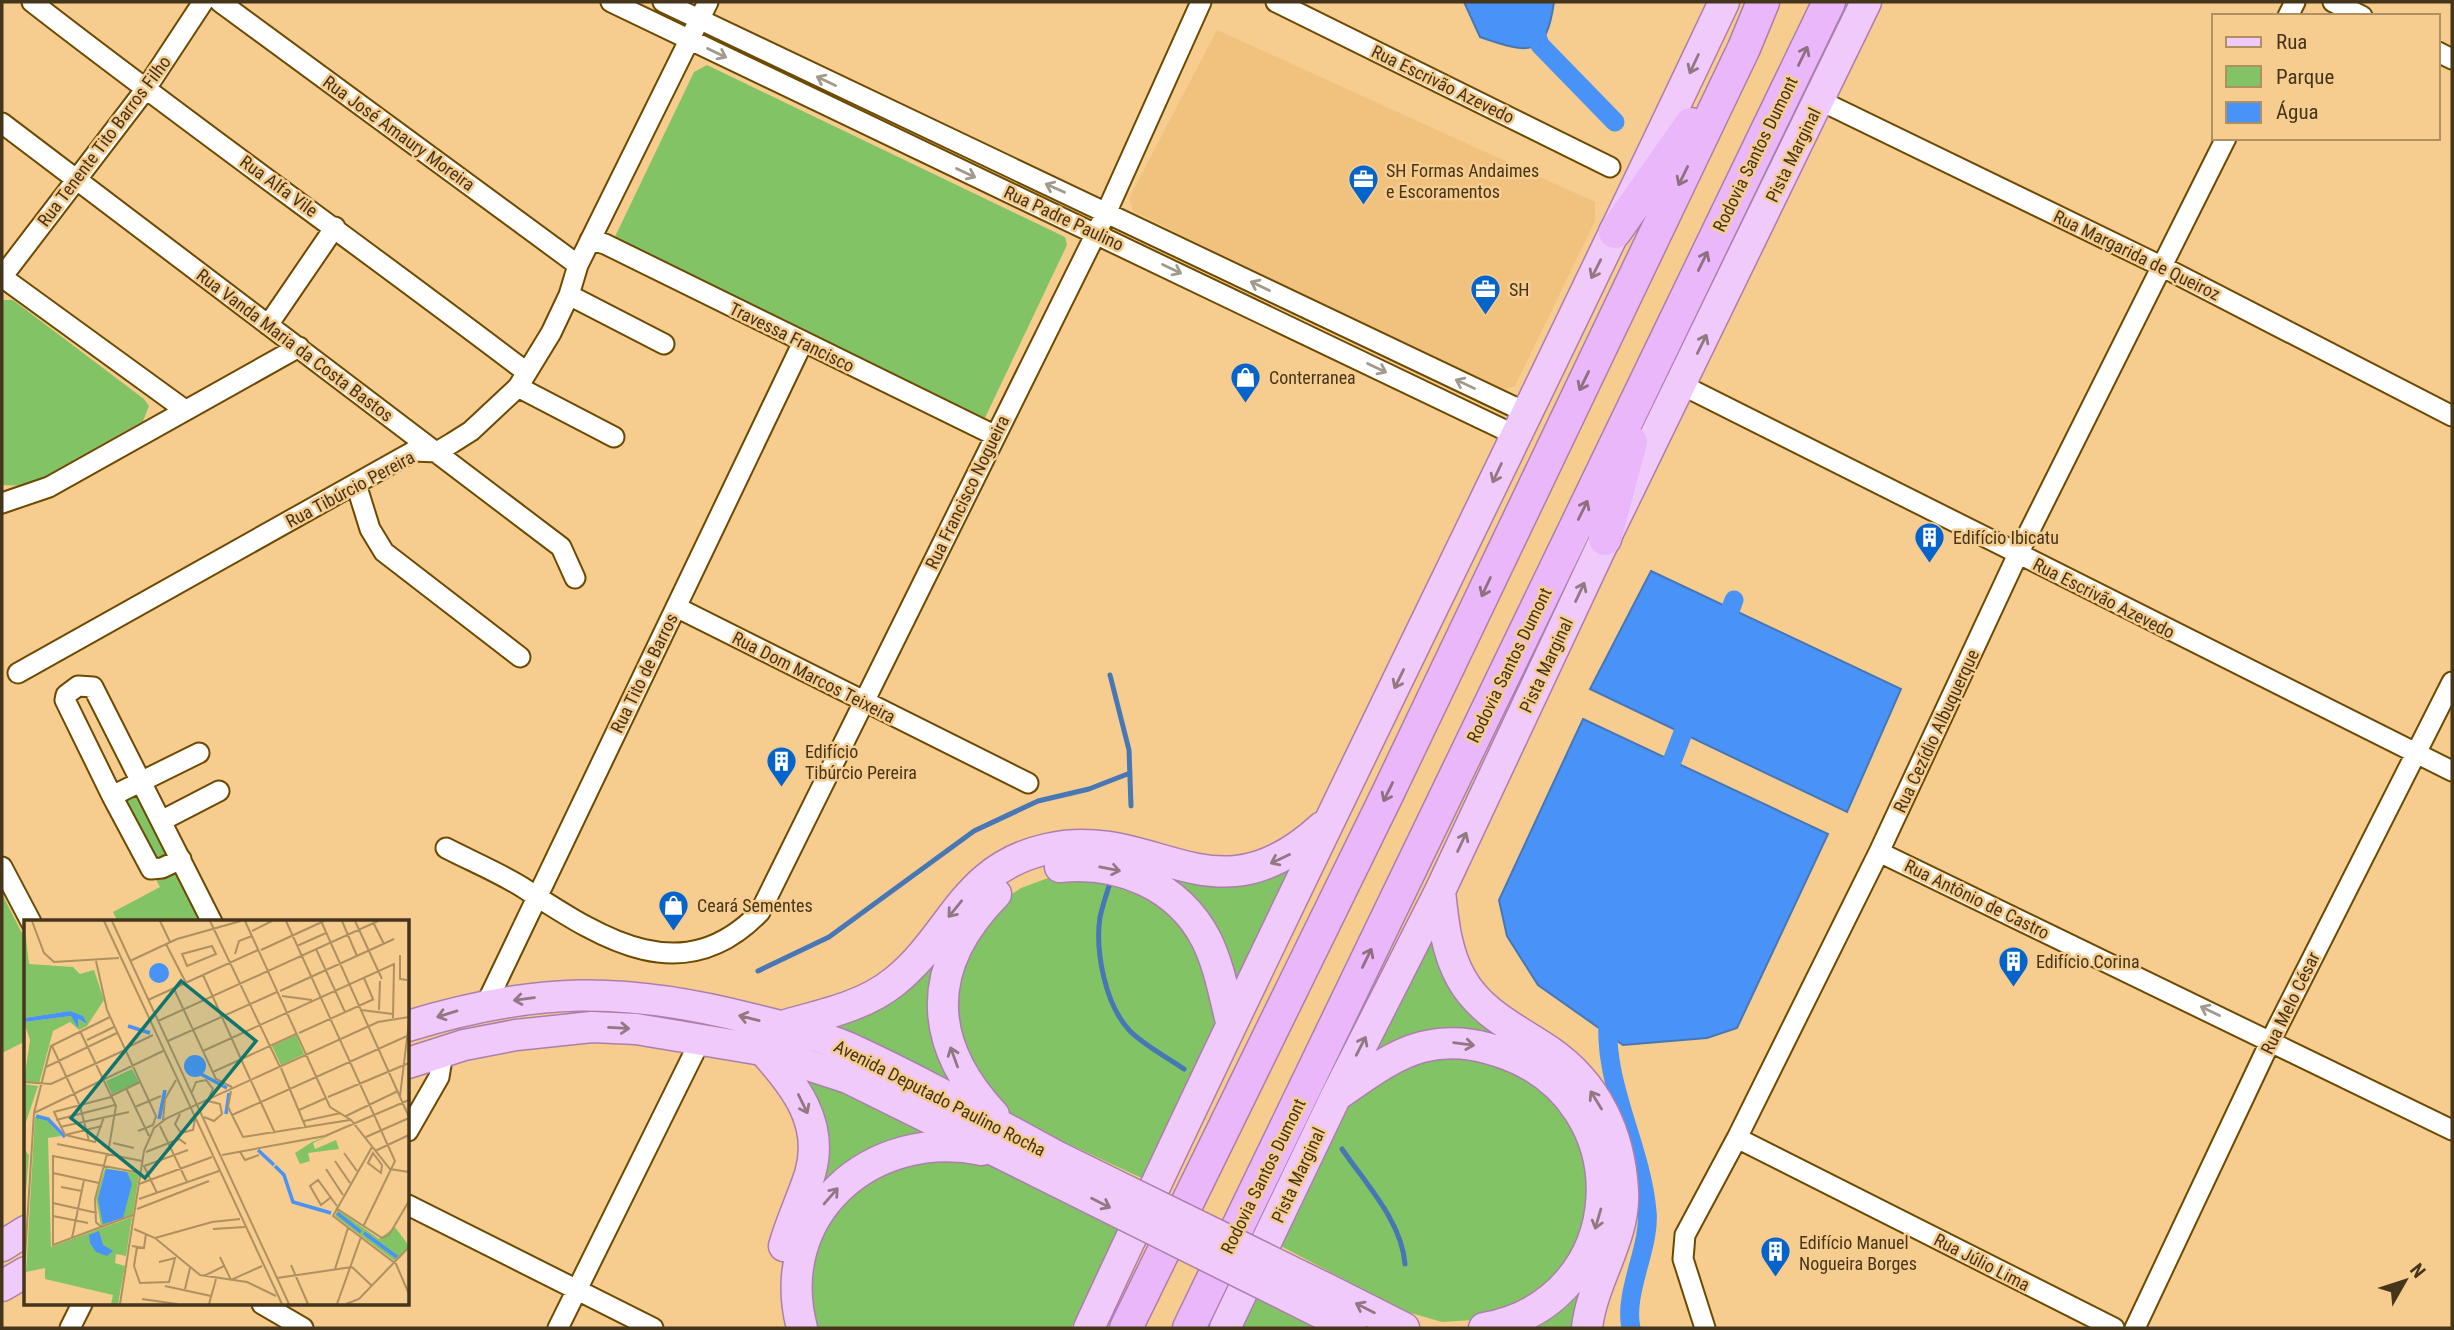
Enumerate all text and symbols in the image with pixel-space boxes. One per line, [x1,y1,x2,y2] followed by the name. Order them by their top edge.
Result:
[2212,14,2440,140] legend
[2276,30,2307,54] text: Rua
[1368,40,1518,128] street label: Rua Escrivão Azevedo
[1796,46,1810,67] one-way arrow
[706,47,727,61] one-way arrow
[33,52,175,230] street label: Rua Tenente Tito Barros Filho
[1687,53,1700,74] one-way arrow
[2276,65,2334,89] text: Parque
[319,71,479,195] street label: Rua José Amaury Moreira
[1708,73,1802,235] street label: Rodovia Santos Dumont
[816,74,837,87] one-way arrow
[2276,100,2319,124] text: Água
[1761,104,1825,206] street label: Pista Marginal
[236,151,322,221] street label: Rua Alfa Vile
[1386,160,1539,202] place label: SH Formas Andaimes e Escoramentos
[1346,163,1380,207] office icon: SH Formas Andaimes e Escoramentos
[1675,165,1689,186] one-way arrow
[955,166,976,180] one-way arrow
[1001,181,1127,255] street label: Rua Padre Paulino
[1044,181,1066,194] one-way arrow
[2050,205,2224,305] street label: Rua Margarida de Queiroz
[1697,251,1710,272] one-way arrow
[1589,258,1603,279] one-way arrow
[1161,263,1182,277] one-way arrow
[193,264,397,426] street label: Rua Vanda Maria da Costa Bastos
[1469,272,1503,316] office icon: SH
[1250,279,1271,293] one-way arrow
[1509,279,1530,300] place label: SH
[726,298,858,376] street label: Travessa Francisco
[1696,334,1709,355] one-way arrow
[1229,360,1263,404] shop icon: Conterranea
[1366,362,1387,376] one-way arrow
[1269,367,1356,388] place label: Conterranea
[1577,370,1590,391] one-way arrow
[1455,377,1476,391] one-way arrow
[921,412,1013,572] street label: Rua Francisco Nogueira
[282,446,418,532] street label: Rua Tibúrcio Pereira
[1490,462,1503,483] one-way arrow
[1577,500,1590,521] one-way arrow
[1913,520,1947,564] building icon: Edifício Ibicatu
[1953,527,2059,548] place label: Edifício Ibicatu
[2030,553,2178,643] street label: Rua Escrivão Azevedo
[1479,576,1492,597] one-way arrow
[1574,582,1587,603] one-way arrow
[1462,584,1556,746] street label: Rodovia Santos Dumont
[606,610,682,736] street label: Rua Tito de Barros
[1515,614,1577,716] street label: Pista Marginal
[729,627,899,727] street label: Rua Dom Marcos Teixeira
[1889,646,1983,816] street label: Rua Cezídio Albuquerque
[1392,668,1405,689] one-way arrow
[805,741,917,783] place label: Edifício Tibúrcio Pereira
[765,744,799,788] building icon: Edifício Tibúrcio Pereira
[1381,781,1395,802] one-way arrow
[1456,832,1470,853] one-way arrow
[1269,853,1291,866] one-way arrow
[1901,855,2053,943] street label: Rua Antônio de Castro
[1098,863,1121,877] one-way arrow
[657,888,691,932] shop icon: Ceará Sementes
[697,895,813,916] place label: Ceará Sementes
[948,899,963,917] one-way arrow
[24,920,410,1306] inset map
[1996,944,2030,988] building icon: Edifício Corina
[1361,948,1375,969] one-way arrow
[2256,948,2324,1058] street label: Rua Melo César
[2036,951,2140,972] place label: Edifício Corina
[513,993,536,1006] one-way arrow
[2200,1003,2221,1017] one-way arrow
[436,1009,458,1022] one-way arrow
[738,1011,761,1024] one-way arrow
[607,1022,630,1035] one-way arrow
[831,1035,1049,1161] street label: Avenida Deputado Paulino Rocha
[1355,1036,1369,1057] one-way arrow
[1452,1037,1475,1050] one-way arrow
[947,1046,959,1068] one-way arrow
[1589,1090,1603,1110] one-way arrow
[797,1093,811,1114] one-way arrow
[1216,1095,1310,1257] street label: Rodovia Santos Dumont
[1267,1124,1329,1226] street label: Pista Marginal
[823,1187,839,1205] one-way arrow
[1090,1197,1111,1211] one-way arrow
[1591,1208,1604,1230] one-way arrow
[1931,1229,2033,1295] street label: Rua Júlio Lima
[1799,1232,1917,1274] place label: Edifício Manuel Nogueira Borges
[1759,1235,1793,1279] building icon: Edifício Manuel Nogueira Borges
[2370,1246,2440,1316] north arrow
[2405,1259,2430,1282] text: N
[1355,1301,1375,1315] one-way arrow

